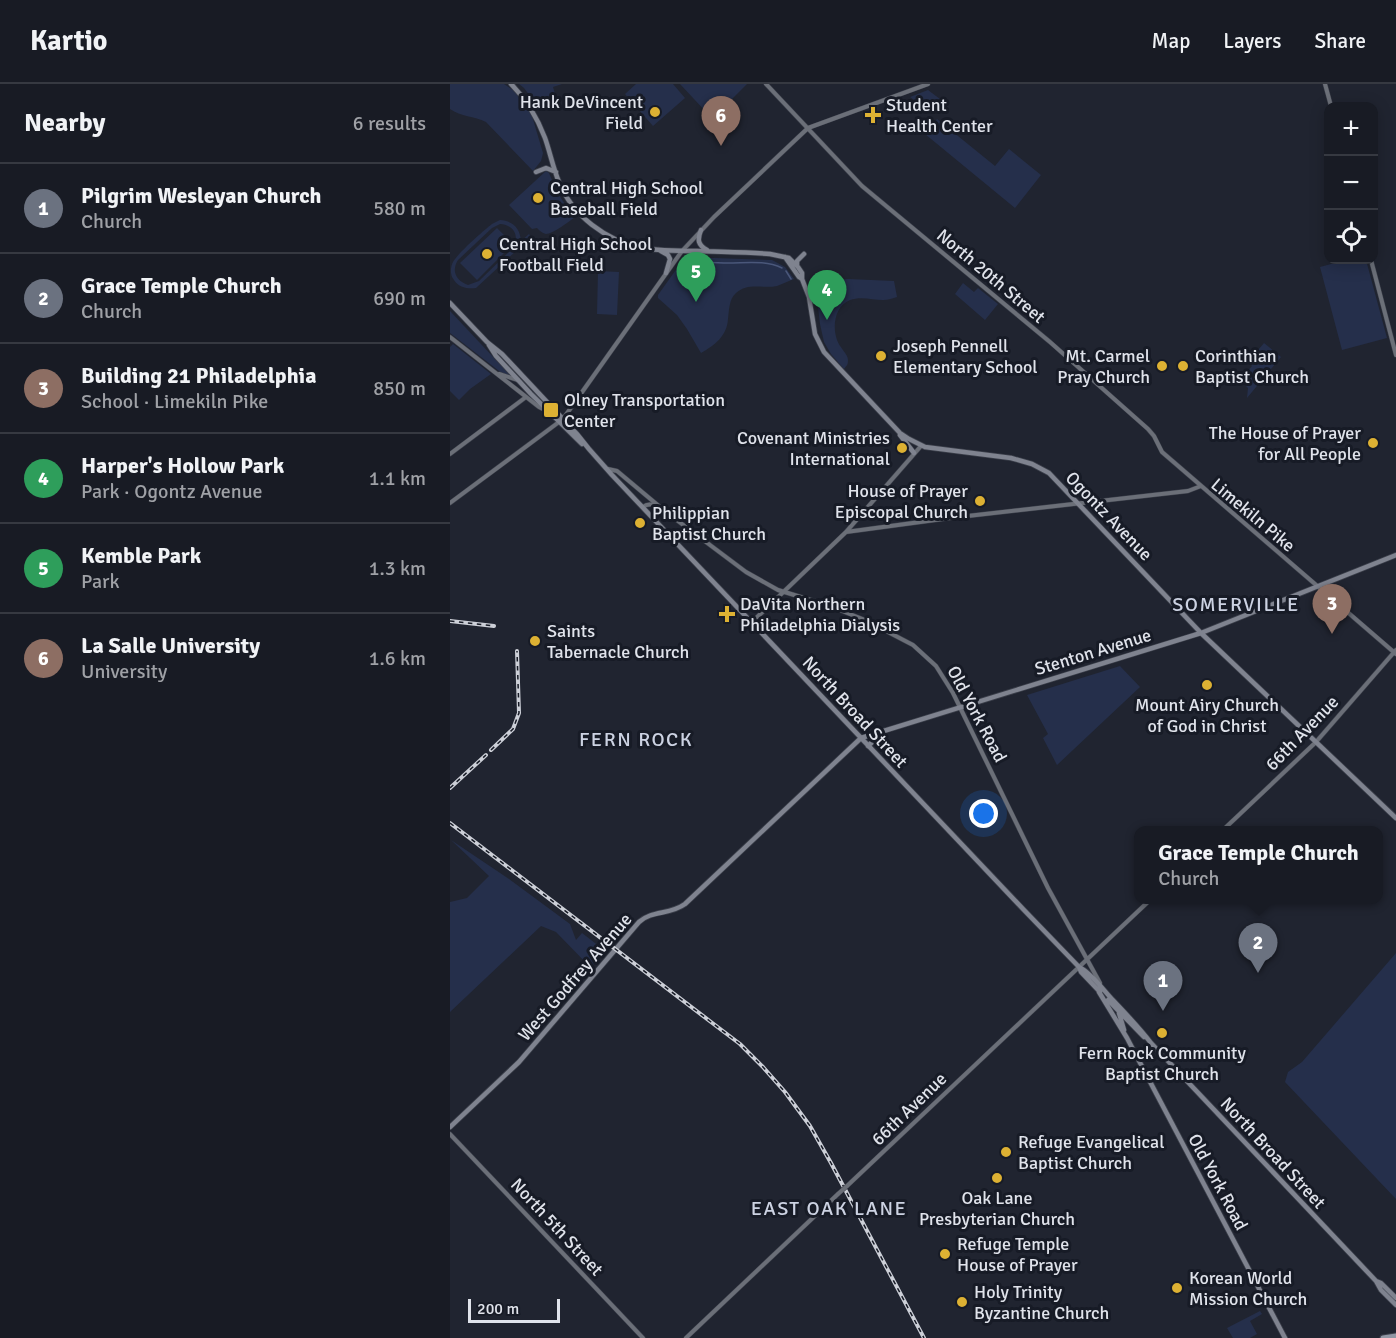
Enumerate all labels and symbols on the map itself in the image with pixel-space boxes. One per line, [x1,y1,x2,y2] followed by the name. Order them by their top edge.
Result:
[520,91,643,134] place label: Hank DeVincent Field
[886,94,993,137] place label: Student Health Center
[702,97,740,146] pin: 6
[648,105,662,119] marker: Hank DeVincent Field
[864,106,882,124] marker: Student Health Center
[550,177,703,220] place label: Central High School Baseball Field
[531,191,545,205] marker: Central High School Baseball Field
[932,224,1050,328] street label: North 20th Street
[499,233,652,276] place label: Central High School Football Field
[480,247,494,261] marker: Central High School Football Field
[676,252,716,302] pin: 5
[808,270,847,320] pin: 4
[893,335,1038,378] place label: Joseph Pennell Elementary School
[1057,345,1150,388] place label: Mt. Carmel Pray Church
[1195,345,1309,388] place label: Corinthian Baptist Church
[874,349,888,363] marker: Joseph Pennell Elementary School
[1155,359,1169,373] marker: Mt. Carmel Pray Church
[1176,359,1190,373] marker: Corinthian Baptist Church
[564,389,725,432] place label: Olney Transportation Center
[542,401,560,419] marker: Olney Transportation Center
[1209,422,1361,465] place label: The House of Prayer for All People
[737,427,890,470] place label: Covenant Ministries International
[1366,436,1380,450] marker: The House of Prayer for All People
[895,441,909,455] marker: Covenant Ministries International
[1061,467,1157,565] street label: Ogontz Avenue
[1207,473,1299,557] street label: Limekiln Pike
[835,480,968,523] place label: House of Prayer Episcopal Church
[973,494,987,508] marker: House of Prayer Episcopal Church
[652,502,766,545] place label: Philippian Baptist Church
[633,516,647,530] marker: Philippian Baptist Church
[1312,584,1352,634] pin: 3
[1172,592,1300,617] district label: SOMERVILLE
[740,593,900,636] place label: DaVita Northern Philadelphia Dialysis
[718,605,736,623] marker: DaVita Northern Philadelphia Dialysis
[547,620,689,663] place label: Saints Tabernacle Church
[1032,624,1154,680] street label: Stenton Avenue
[528,634,542,648] marker: Saints Tabernacle Church
[798,652,912,772] street label: North Broad Street
[942,662,1012,766] street label: Old York Road
[1200,678,1214,692] marker: Mount Airy Church of God in Christ
[1261,691,1343,775] street label: 66th Avenue
[1135,694,1279,737] place label: Mount Airy Church of God in Christ
[579,727,693,752] district label: FERN ROCK
[969,799,998,828] your location
[513,909,637,1045] street label: West Godfrey Avenue
[1238,924,1278,973] pin: 2
[1144,962,1182,1011] pin: 1
[1155,1026,1169,1040] marker: Fern Rock Community Baptist Church
[1078,1042,1246,1085] place label: Fern Rock Community Baptist Church
[867,1068,951,1150] street label: 66th Avenue
[1216,1093,1330,1213] street label: North Broad Street
[1183,1130,1253,1234] street label: Old York Road
[1018,1131,1164,1174] place label: Refuge Evangelical Baptist Church
[999,1145,1013,1159] marker: Refuge Evangelical Baptist Church
[990,1171,1004,1185] marker: Oak Lane Presbyterian Church
[506,1174,608,1280] street label: North 5th Street
[919,1187,1075,1230] place label: Oak Lane Presbyterian Church
[751,1196,907,1221] district label: EAST OAK LANE
[957,1233,1078,1276] place label: Refuge Temple House of Prayer
[938,1247,952,1261] marker: Refuge Temple House of Prayer
[1189,1267,1307,1310] place label: Korean World Mission Church
[974,1281,1109,1324] place label: Holy Trinity Byzantine Church
[1170,1281,1184,1295] marker: Korean World Mission Church
[955,1295,969,1309] marker: Holy Trinity Byzantine Church
[468,1296,560,1324] scale bar

